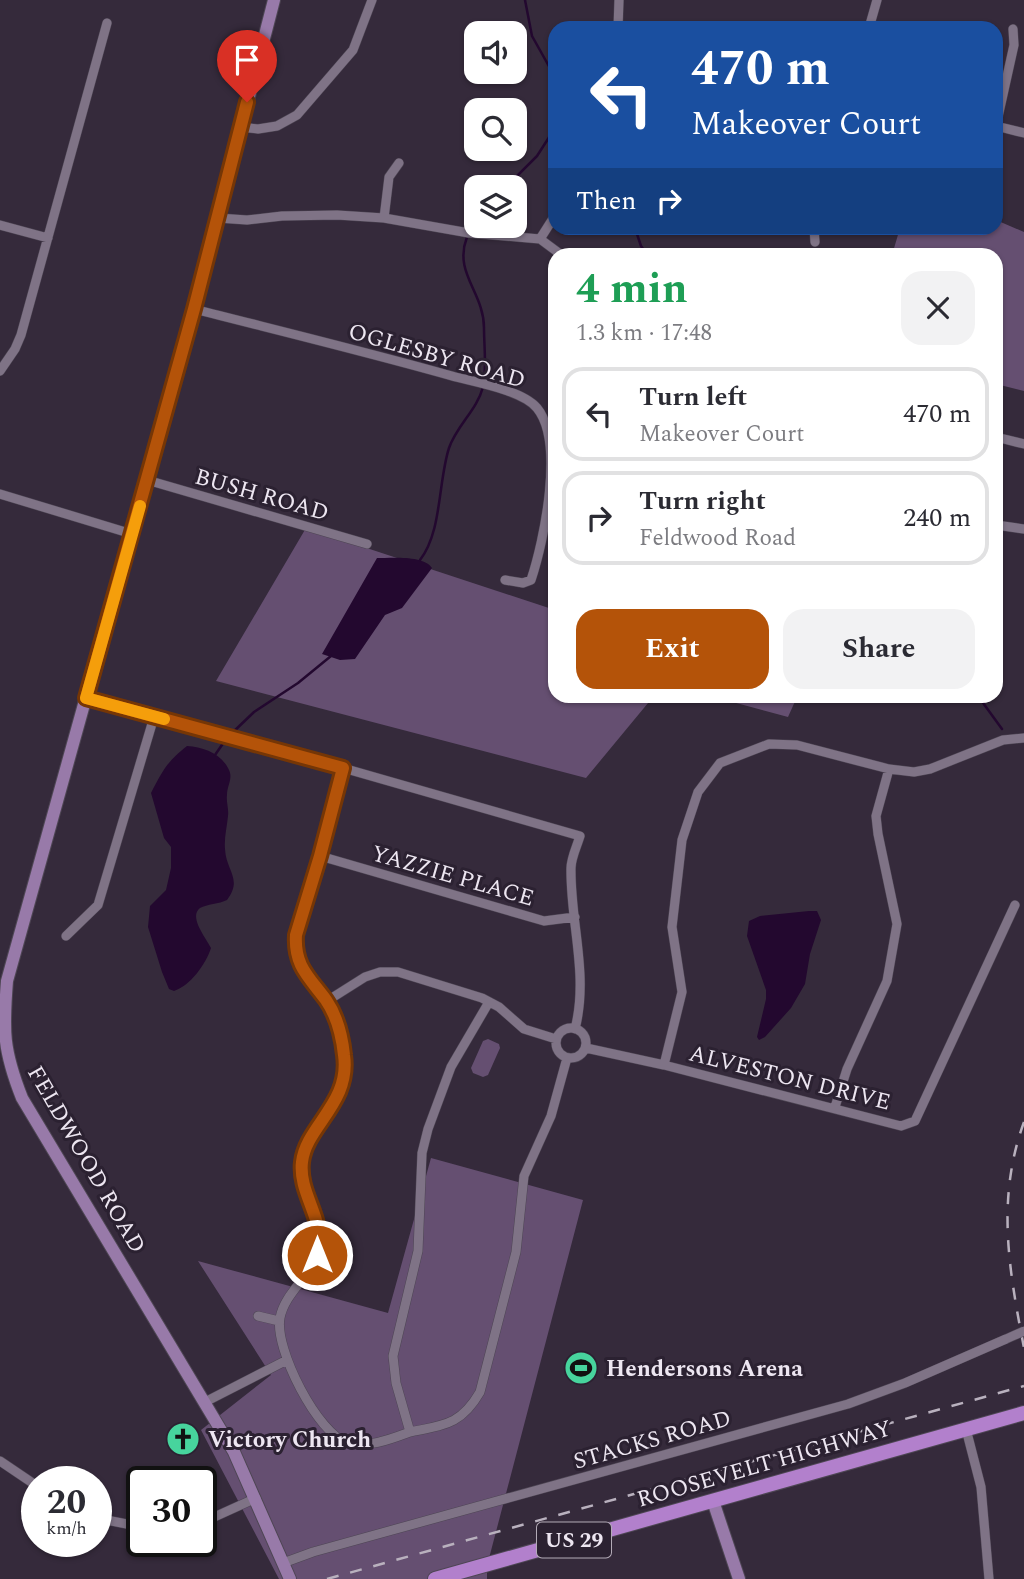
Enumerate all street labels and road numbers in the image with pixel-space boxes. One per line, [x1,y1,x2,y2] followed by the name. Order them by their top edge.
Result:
[344,314,529,398] street label: OGLESBY ROAD
[190,460,333,531] street label: BUSH ROAD
[367,836,538,916] street label: YAZZIE PLACE
[685,1036,894,1120] street label: ALVESTON DRIVE
[18,1059,154,1260] street label: FELDWOOD ROAD
[569,1401,735,1480] street label: STACKS ROAD
[633,1411,896,1518] street label: ROOSEVELT HIGHWAY
[537,1522,611,1558] road number: US 29

